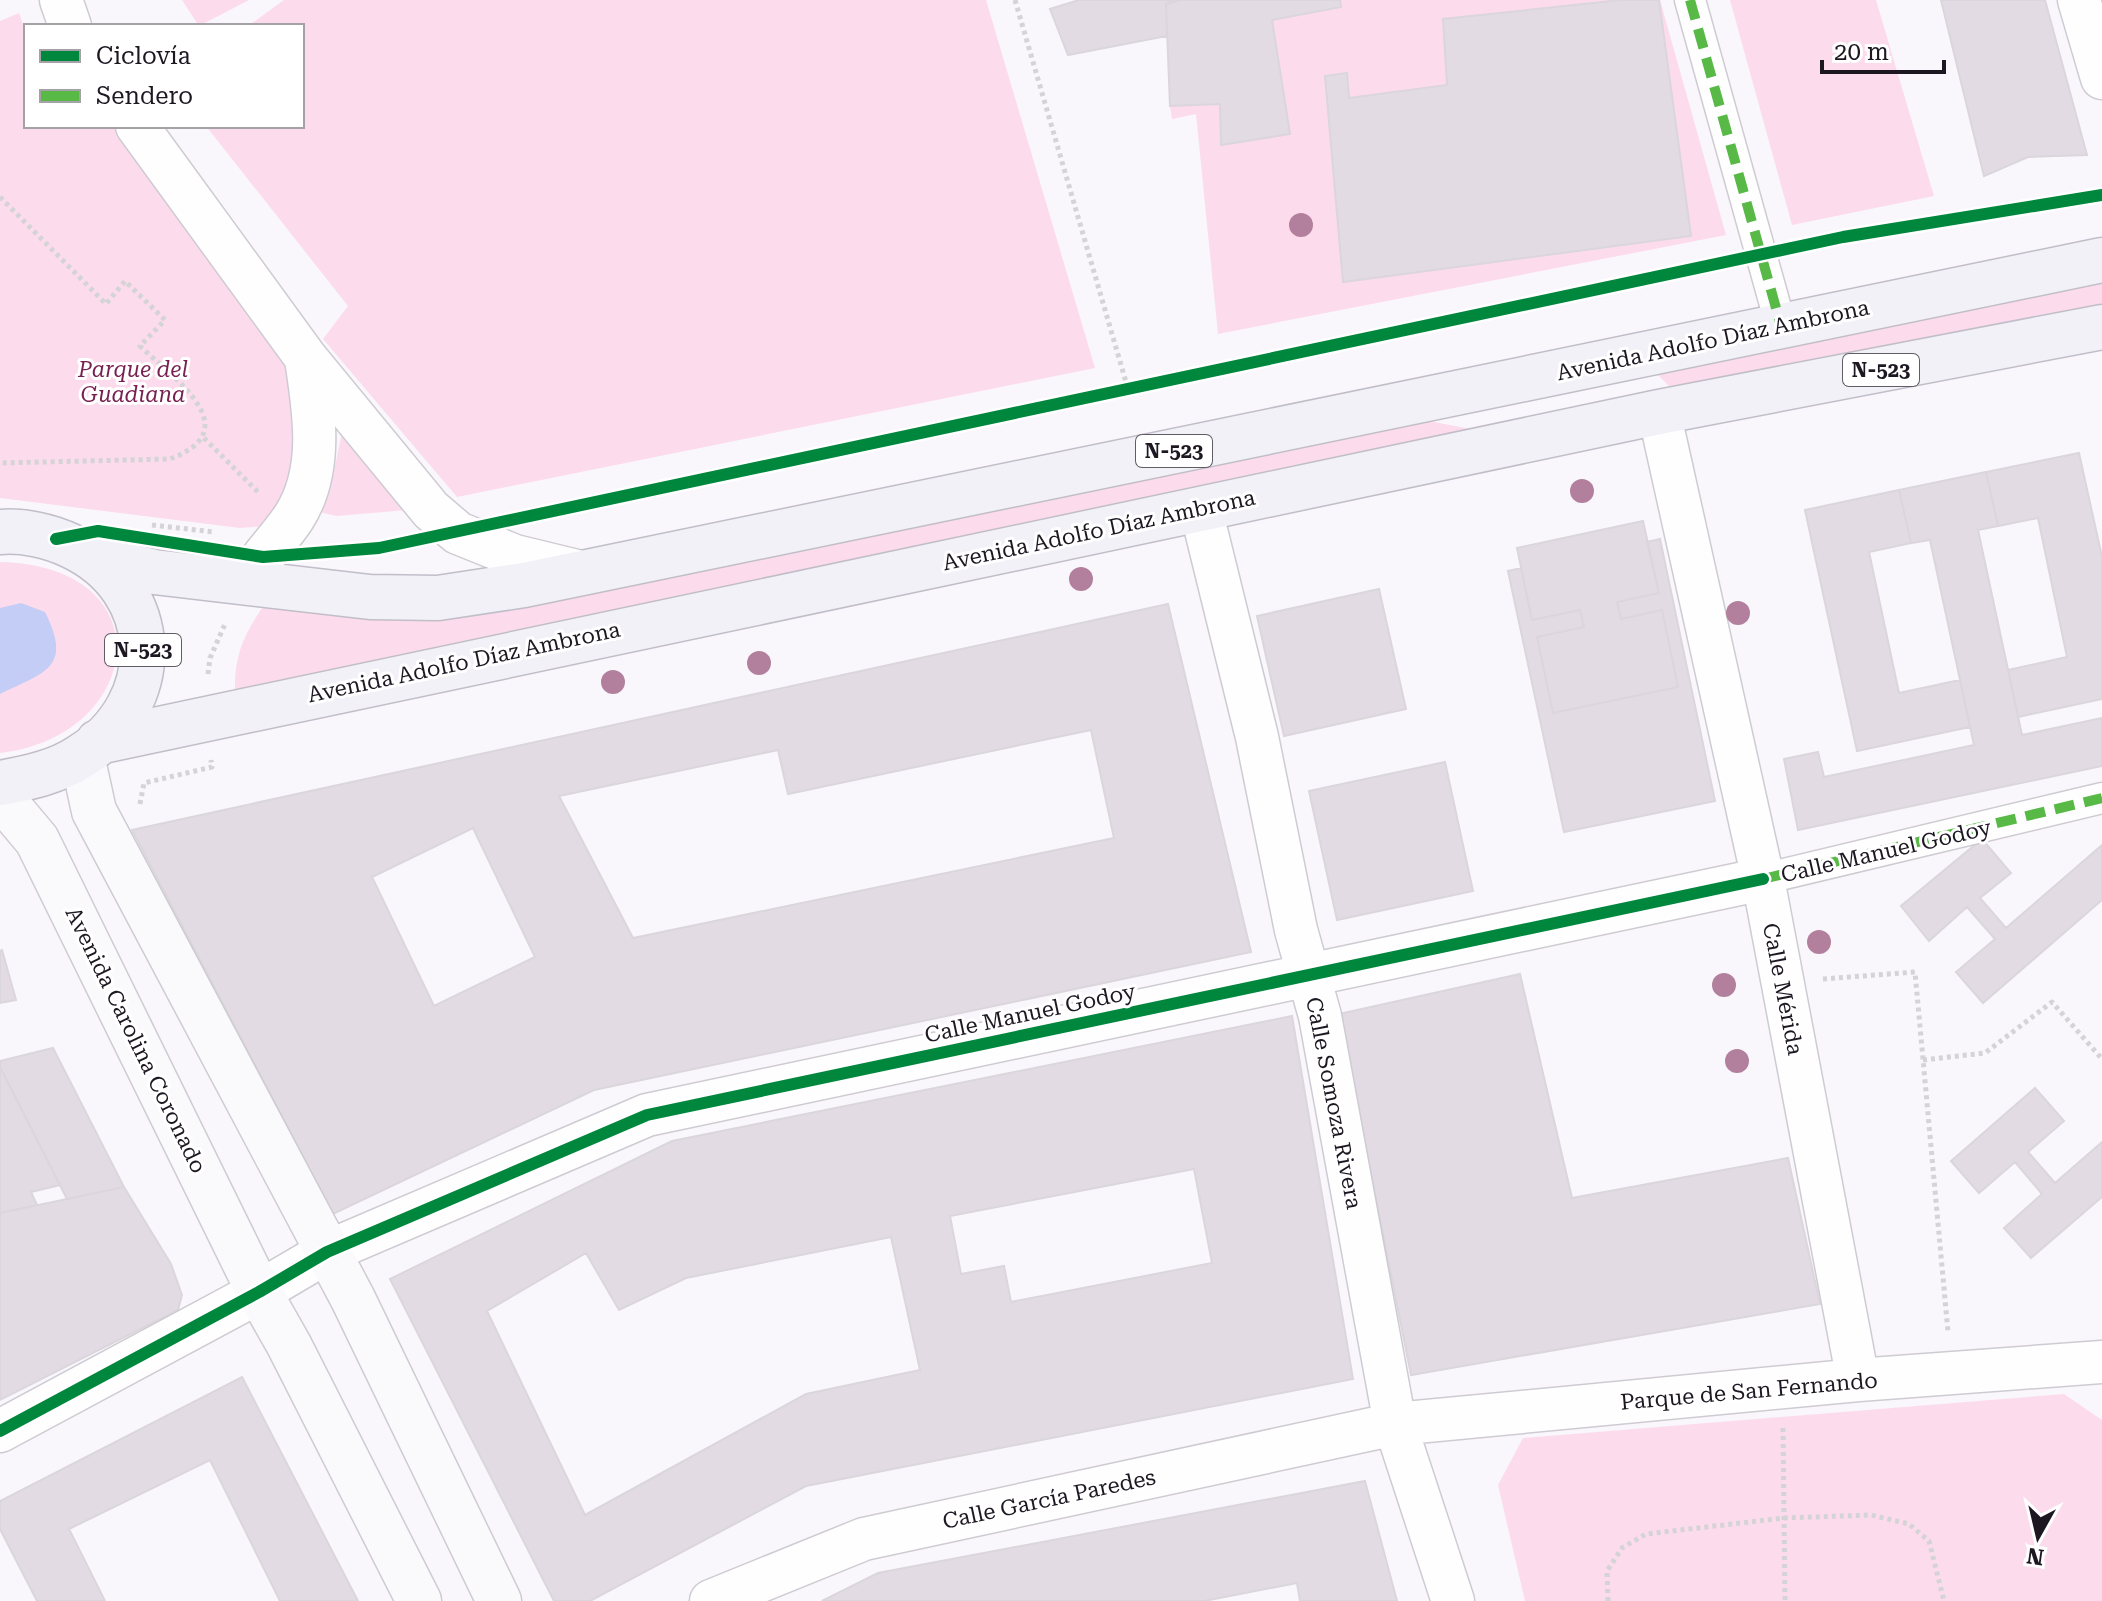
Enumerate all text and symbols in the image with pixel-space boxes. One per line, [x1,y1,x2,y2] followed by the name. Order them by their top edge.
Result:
[24,24,304,128] legend
[1822,24,1944,74] scale bar
[1834,38,1889,66] text: 20 m
[96,42,191,70] text: Ciclovía
[96,82,193,110] text: Sendero
[1554,295,1872,385] street label: Avenida Adolfo Díaz Ambrona
[1843,354,1919,386] road number: N-523
[77,357,188,407] park label: Parque del Guadiana
[1136,435,1212,467] road number: N-523
[940,485,1258,575] street label: Avenida Adolfo Díaz Ambrona
[305,617,623,707] street label: Avenida Adolfo Díaz Ambrona
[105,634,181,666] road number: N-523
[1779,815,1993,887] street label: Calle Manuel Godoy
[61,903,211,1177] street label: Avenida Carolina Coronado
[1758,921,1808,1057] street label: Calle Mérida
[922,978,1138,1048] street label: Calle Manuel Godoy
[1301,995,1367,1211] street label: Calle Somoza Rivera
[1619,1367,1879,1415] street label: Parque de San Fernando
[940,1464,1158,1534] street label: Calle García Paredes
[1998,1497,2078,1577] north arrow
[2025,1543,2045,1570] text: N

